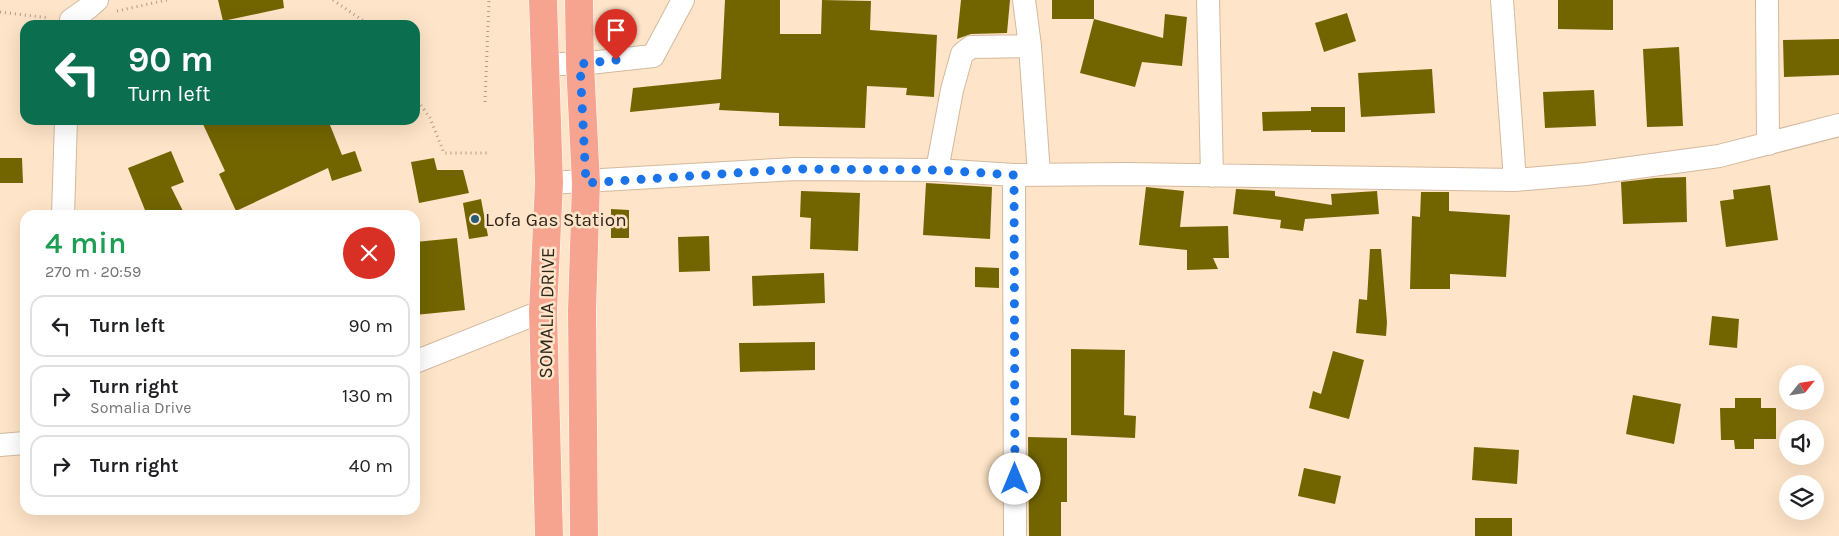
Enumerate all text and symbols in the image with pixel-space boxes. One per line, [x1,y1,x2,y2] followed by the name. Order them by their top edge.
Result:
[595,9,637,60] pin
[602,16,630,44] icon: arrive
[128,39,214,80] text: 90 m
[45,40,110,105] icon: left
[128,81,211,107] text: Turn left
[485,209,627,231] place label: Lofa Gas Station
[469,213,481,225] marker: Lofa Gas Station
[45,225,126,261] text: 4 min
[343,227,395,279] button: close
[535,247,559,379] street label: SOMALIA DRIVE
[45,262,141,281] text: 270 m · 20:59
[47,312,75,340] icon: left
[90,315,165,337] text: Turn left
[348,315,393,337] text: 90 m
[1779,365,1824,410] north arrow
[1779,365,1824,520] map controls
[90,376,179,398] text: Turn right
[47,382,75,410] icon: right
[342,385,393,407] text: 130 m
[90,398,191,417] text: Somalia Drive
[1779,420,1824,465] button: sound
[47,452,75,480] icon: right
[988,452,1040,504] position arrow
[90,455,179,477] text: Turn right
[349,455,393,477] text: 40 m
[1779,475,1824,520] button: layers

